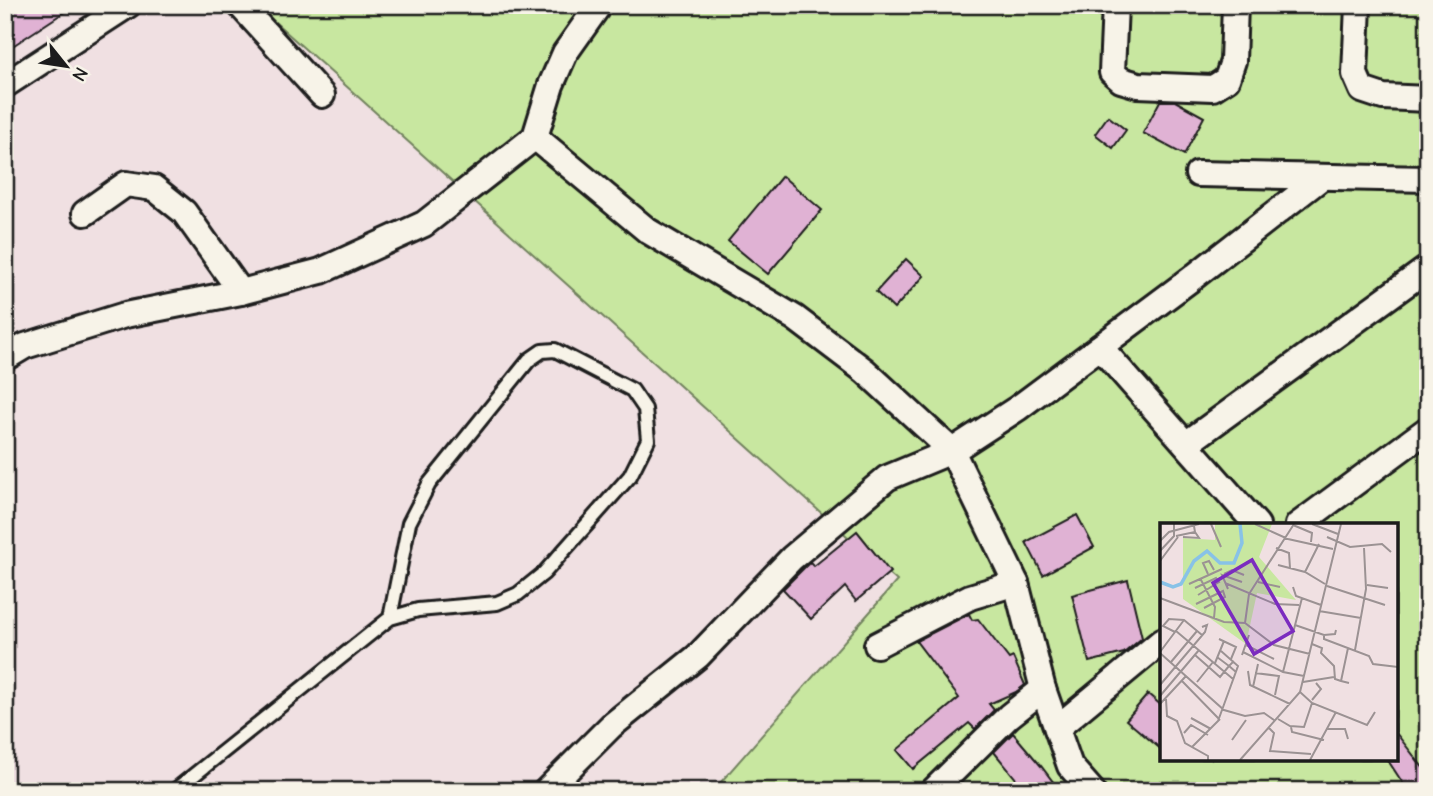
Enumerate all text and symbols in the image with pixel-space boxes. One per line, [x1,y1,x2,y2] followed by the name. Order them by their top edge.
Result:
[32,32,102,102] north arrow
[67,63,92,85] text: N
[1160,523,1398,761] inset map

